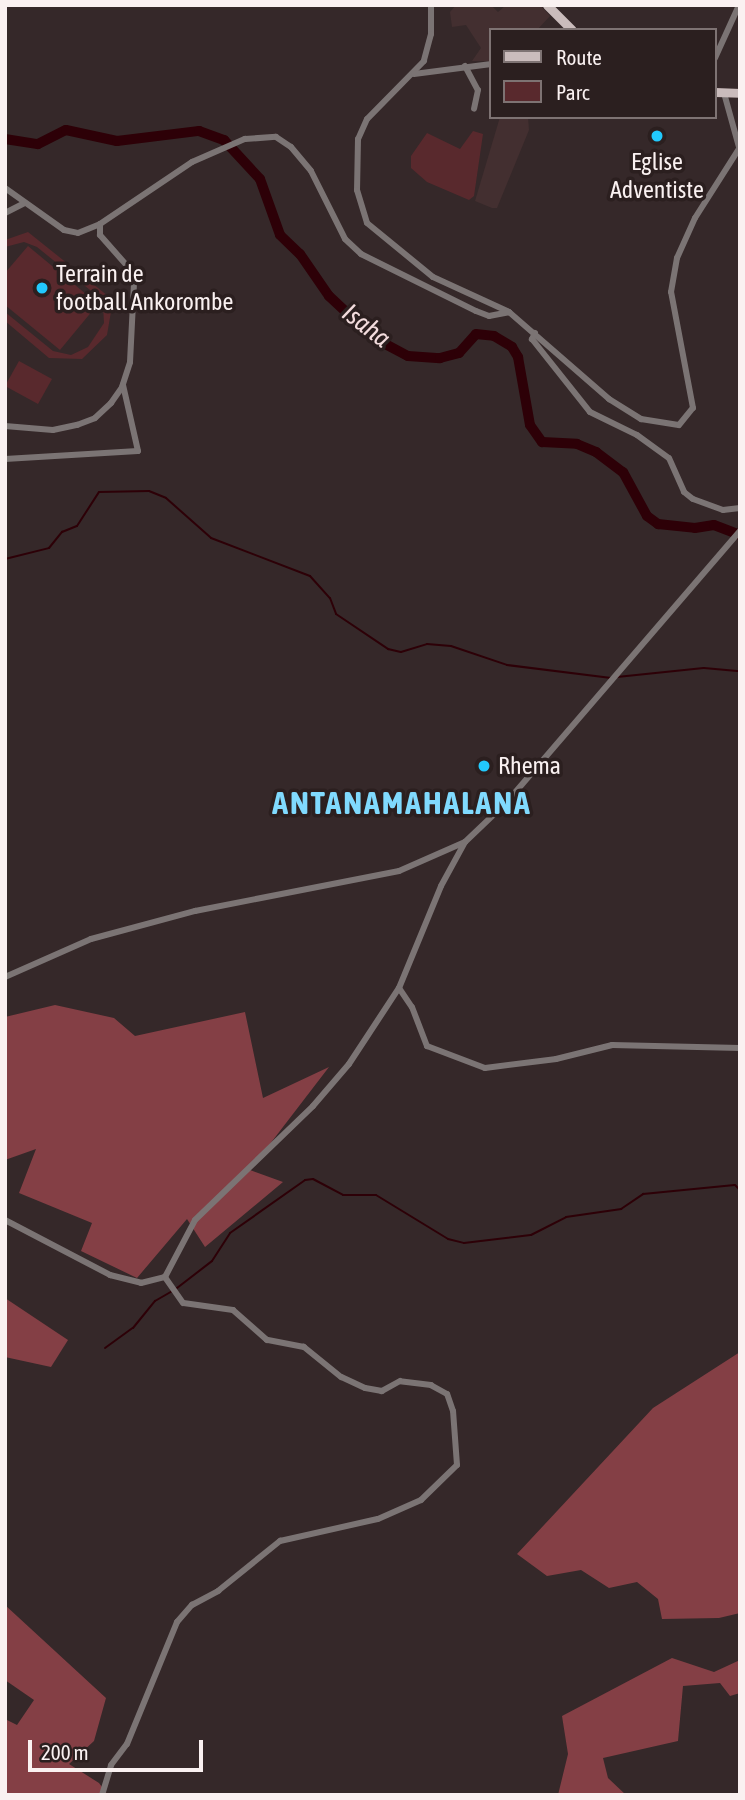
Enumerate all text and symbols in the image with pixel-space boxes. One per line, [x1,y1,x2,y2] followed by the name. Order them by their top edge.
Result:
[490,28,717,119] legend
[556,45,602,69] text: Route
[556,80,590,104] text: Parc
[649,128,665,144] marker: Eglise Adventiste
[610,148,704,204] place label: Eglise Adventiste
[56,260,233,316] place label: Terrain de football Ankorombe
[34,280,50,296] marker: Terrain de football Ankorombe
[336,298,396,354] water label: Isaha
[498,752,561,780] place label: Rhema
[476,758,492,774] marker: Rhema
[274,784,530,822] district label: ANTANAMAHALANA
[32,1727,206,1771] scale bar
[41,1740,89,1764] text: 200 m

